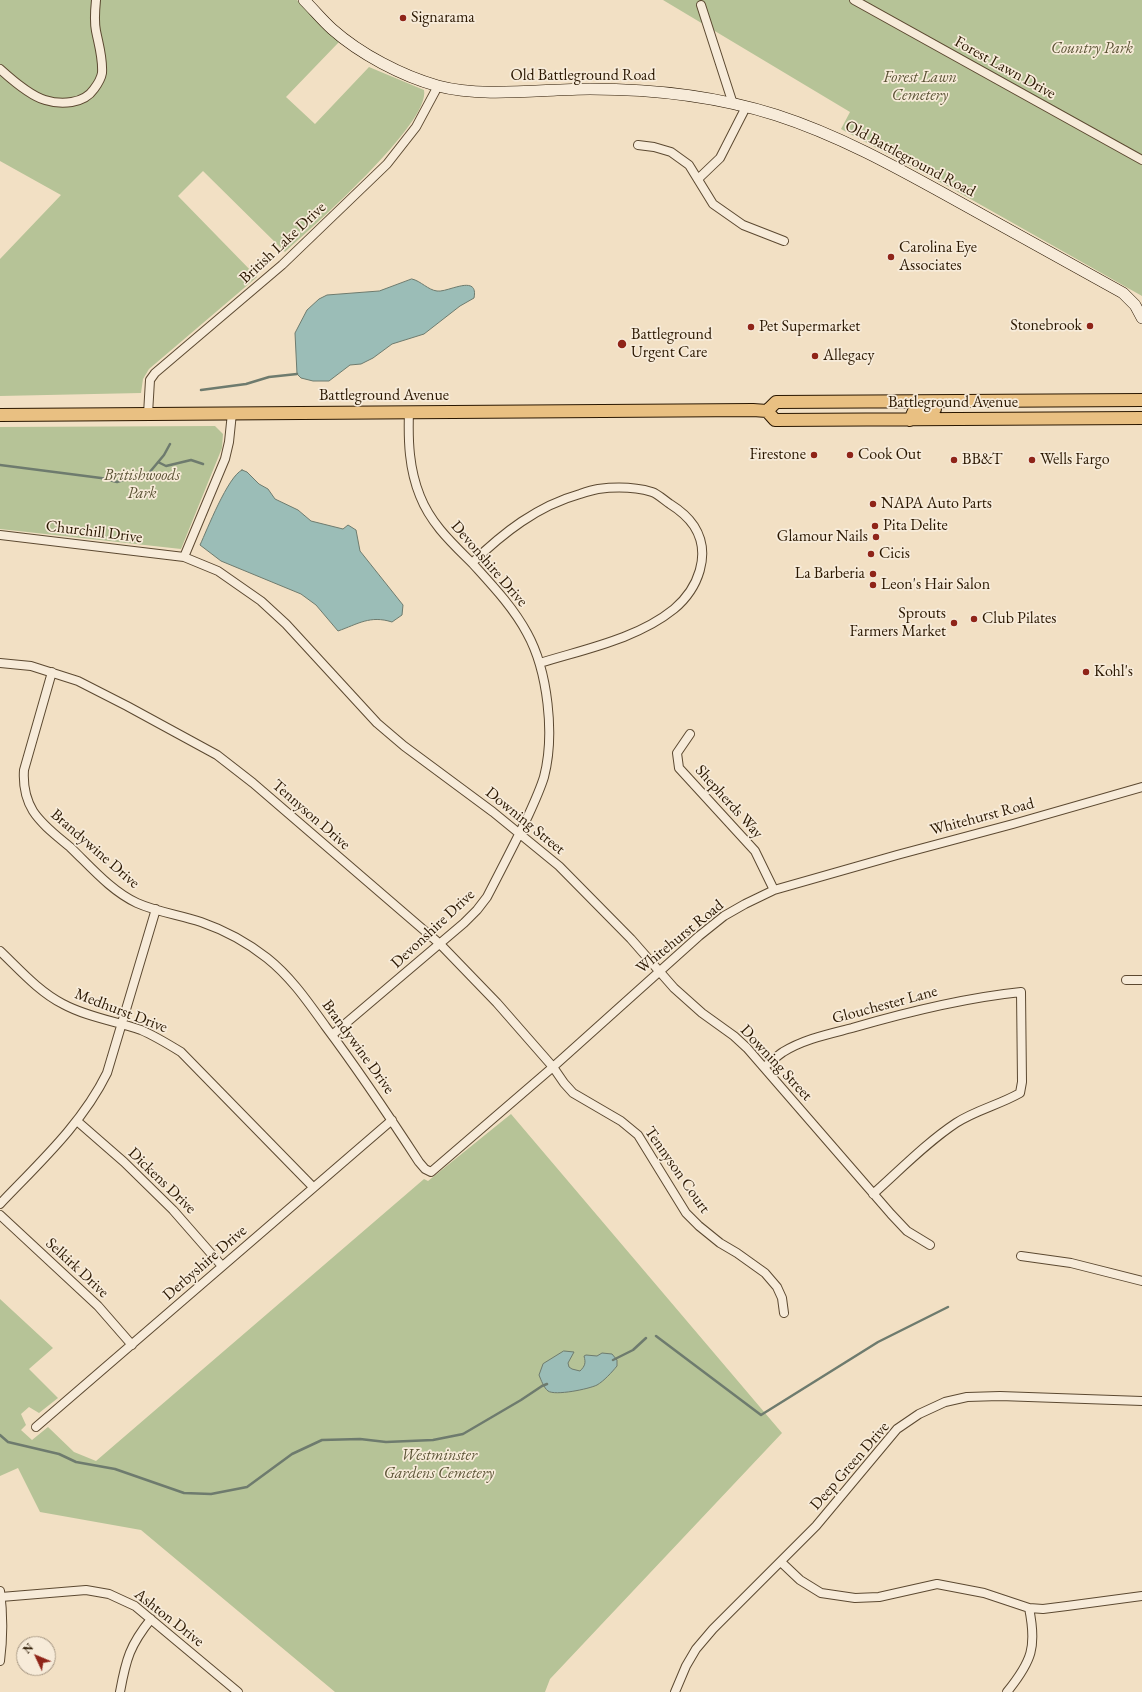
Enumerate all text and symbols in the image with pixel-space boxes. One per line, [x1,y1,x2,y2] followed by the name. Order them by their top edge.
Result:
[411,8,475,28] place label: Signarama
[398,13,408,23] marker: Signarama
[951,32,1059,104] street label: Forest Lawn Drive
[1051,39,1133,59] park label: Country Park
[510,66,656,86] street label: Old Battleground Road
[883,68,957,106] park label: Forest Lawn Cemetery
[841,116,979,202] street label: Old Battleground Road
[236,198,330,288] street label: British Lake Drive
[899,238,977,276] place label: Carolina Eye Associates
[886,252,896,262] marker: Carolina Eye Associates
[1010,316,1082,336] place label: Stonebrook
[759,317,860,337] place label: Pet Supermarket
[1085,321,1095,331] marker: Stonebrook
[746,322,756,332] marker: Pet Supermarket
[631,325,712,363] place label: Battleground Urgent Care
[616,338,628,350] marker: Battleground Urgent Care
[823,346,875,366] place label: Allegacy
[810,351,820,361] marker: Allegacy
[319,386,449,406] street label: Battleground Avenue
[888,393,1018,413] street label: Battleground Avenue
[750,445,806,465] place label: Firestone
[858,445,921,465] place label: Cook Out
[809,450,819,460] marker: Firestone
[845,450,855,460] marker: Cook Out
[962,450,1002,470] place label: BB&T
[1040,450,1110,470] place label: Wells Fargo
[949,455,959,465] marker: BB&T
[1027,455,1037,465] marker: Wells Fargo
[104,466,180,504] park label: Britishwoods Park
[881,494,992,514] place label: NAPA Auto Parts
[868,499,878,509] marker: NAPA Auto Parts
[883,516,948,536] place label: Pita Delite
[45,517,143,547] street label: Churchill Drive
[446,517,532,611] street label: Devonshire Drive
[870,521,880,531] marker: Pita Delite
[777,527,868,547] place label: Glamour Nails
[871,532,881,542] marker: Glamour Nails
[879,544,910,564] place label: Cicis
[866,549,876,559] marker: Cicis
[795,564,865,584] place label: La Barberia
[868,569,878,579] marker: La Barberia
[881,575,990,595] place label: Leon's Hair Salon
[868,580,878,590] marker: Leon's Hair Salon
[850,604,946,642] place label: Sprouts Farmers Market
[982,609,1056,629] place label: Club Pilates
[969,614,979,624] marker: Club Pilates
[949,618,959,628] marker: Sprouts Farmers Market
[1094,662,1133,682] place label: Kohl's
[1081,667,1091,677] marker: Kohl's
[691,761,767,843] street label: Shepherds Way
[268,776,354,854] street label: Tennyson Drive
[481,783,569,859] street label: Downing Street
[928,794,1036,840] street label: Whitehurst Road
[47,805,143,893] street label: Brandywine Drive
[387,885,479,973] street label: Devonshire Drive
[632,896,728,978] street label: Whitehurst Road
[830,982,940,1028] street label: Glouchester Lane
[72,985,170,1037] street label: Medhurst Drive
[317,996,399,1098] street label: Brandywine Drive
[736,1021,816,1105] street label: Downing Street
[640,1123,714,1217] street label: Tennyson Court
[124,1144,200,1218] street label: Dickens Drive
[159,1221,251,1305] street label: Derbyshire Drive
[42,1234,112,1302] street label: Selkirk Drive
[806,1418,894,1514] street label: Deep Green Drive
[384,1446,494,1484] park label: Westminster Gardens Cemetery
[130,1585,208,1651] street label: Ashton Drive
[16,1636,56,1676] north arrow
[20,1640,36,1656] text: N

